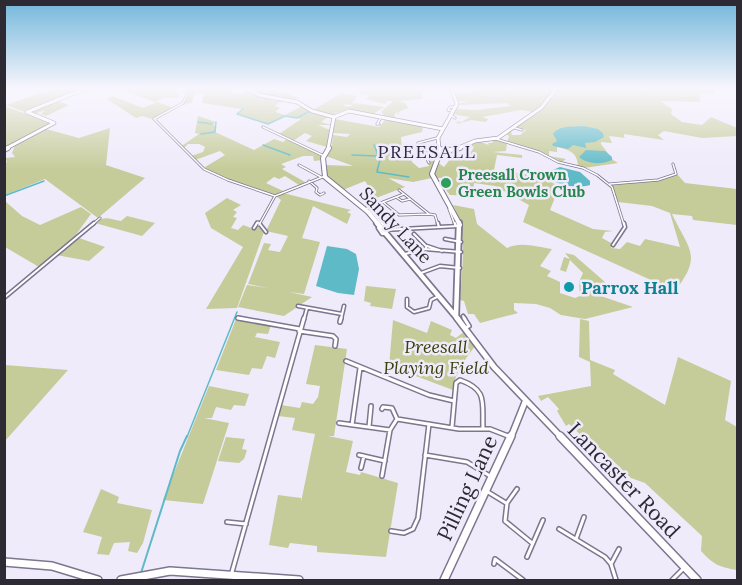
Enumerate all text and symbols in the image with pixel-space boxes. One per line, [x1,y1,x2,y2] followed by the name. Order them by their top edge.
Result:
[378,140,476,163] district label: PREESALL
[458,165,585,201] place label: Preesall Crown Green Bowls Club
[439,176,453,190] marker: Preesall Crown Green Bowls Club
[355,182,437,268] street label: Sandy Lane
[581,276,679,299] place label: Parrox Hall
[562,280,576,294] marker: Parrox Hall
[383,335,489,379] park label: Preesall Playing Field
[562,416,686,544] street label: Lancaster Road
[431,431,503,545] street label: Pilling Lane

